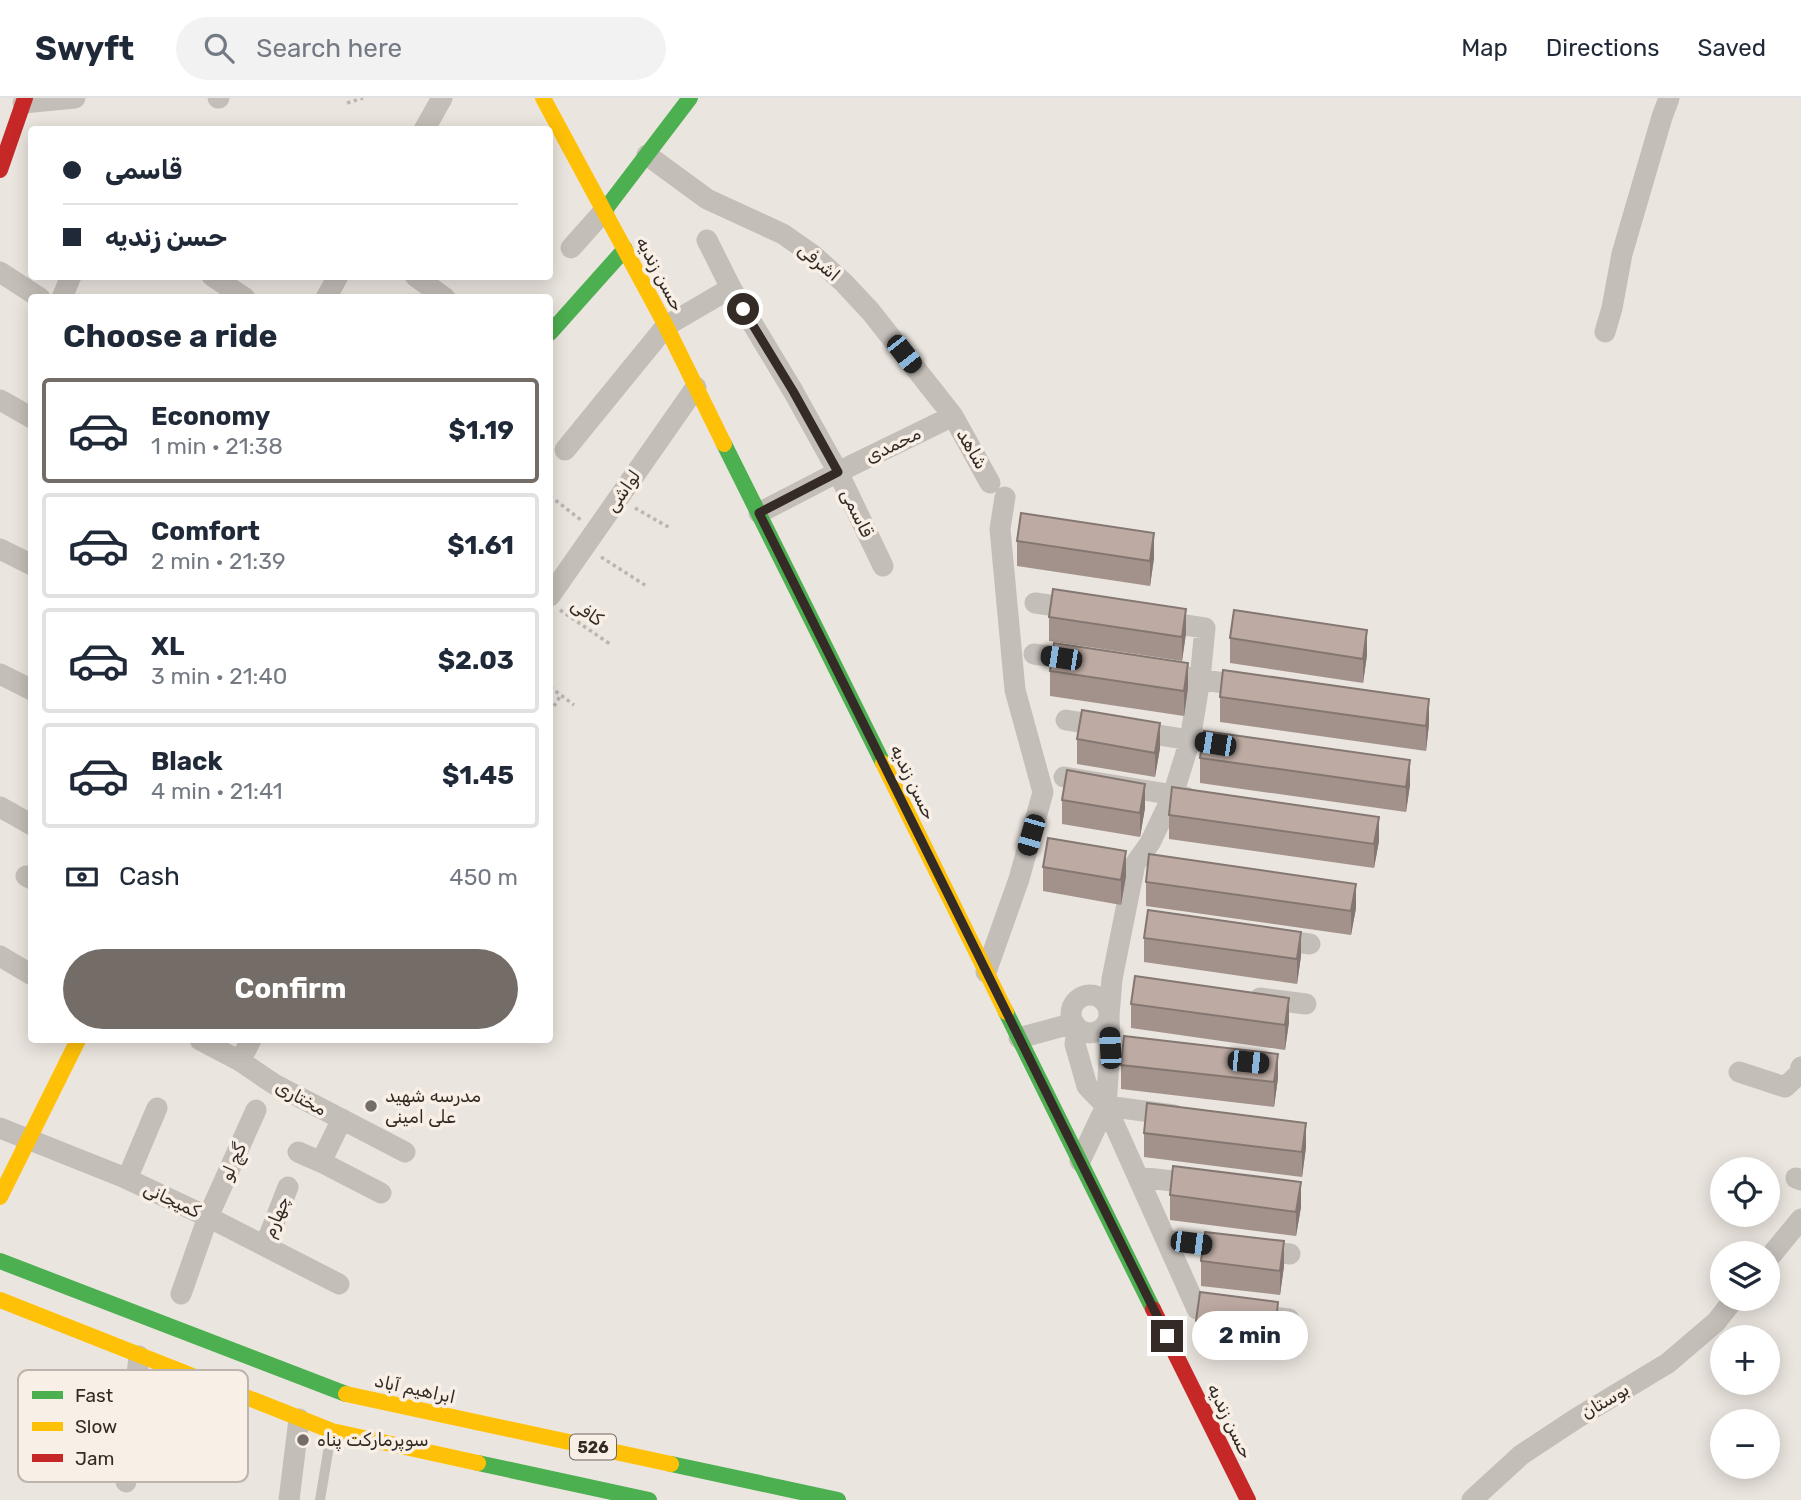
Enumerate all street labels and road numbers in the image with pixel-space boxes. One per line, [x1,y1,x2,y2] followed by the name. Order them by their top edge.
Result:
[631,233,689,315] street label: حسن زندیه
[794,238,844,286] street label: اشرفی
[862,422,924,468] street label: محمدی
[952,425,992,473] street label: شاهد
[601,466,645,516] street label: لواشی
[836,485,878,541] street label: قاسمی
[567,593,607,631] street label: کافی
[885,741,941,823] street label: حسن زندیه
[272,1075,330,1121] street label: مختاری
[215,1140,253,1185] street label: گچ لو
[140,1177,204,1223] street label: کمیجانی
[258,1193,294,1241] street label: چهارم
[372,1370,457,1409] street label: ابراهیم آباد
[1577,1378,1633,1424] street label: بوستان
[1202,1380,1258,1462] street label: حسن زندیه
[570,1434,616,1460] road number: 526

